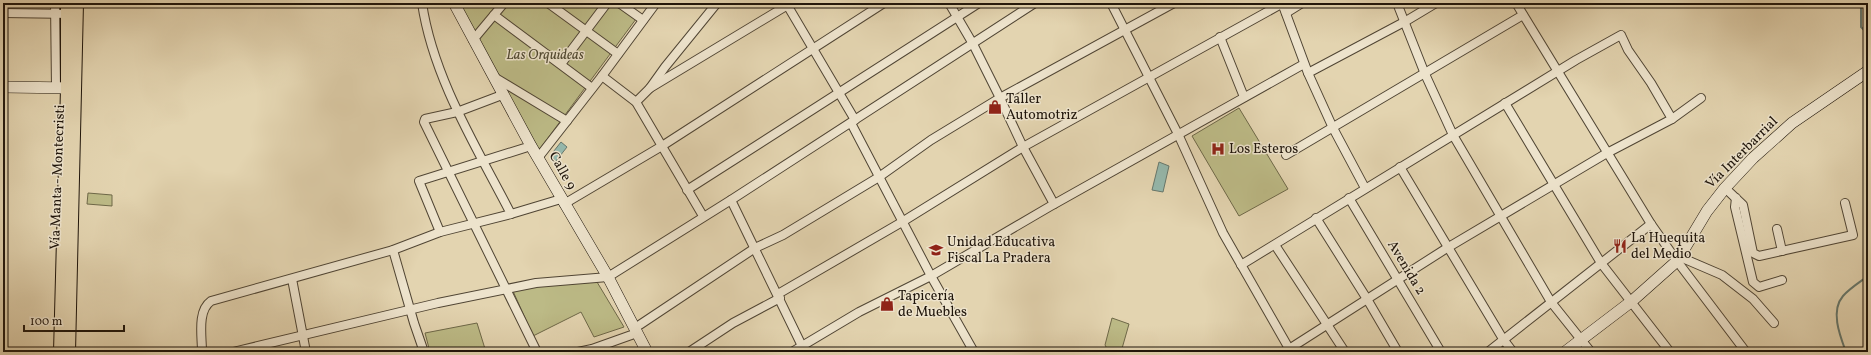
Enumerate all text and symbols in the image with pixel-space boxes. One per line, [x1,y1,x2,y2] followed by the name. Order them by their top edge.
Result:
[506,46,584,65] park label: Las Orquideas
[1006,90,1078,125] place label: Taller Automotriz
[987,99,1003,115] shop icon: Taller Automotriz
[46,104,70,250] street label: Vía Manta - Montecristi
[1702,113,1782,193] street label: Vía Interbarrial
[1229,140,1298,159] place label: Los Esteros
[1210,141,1226,157] hospital icon: Los Esteros
[544,148,580,194] street label: Calle 9
[1631,229,1705,264] place label: La Huequita del Medio
[947,233,1055,268] place label: Unidad Educativa Fiscal La Pradera
[1382,237,1430,299] street label: Avenida 2
[1612,238,1628,254] restaurant icon: La Huequita del Medio
[928,242,944,258] school or university icon: Unidad Educativa Fiscal La Pradera
[898,287,967,322] place label: Tapicería de Muebles
[879,296,895,312] shop icon: Tapicería de Muebles
[24,307,124,333] scale bar
[30,314,63,330] text: 100 m

